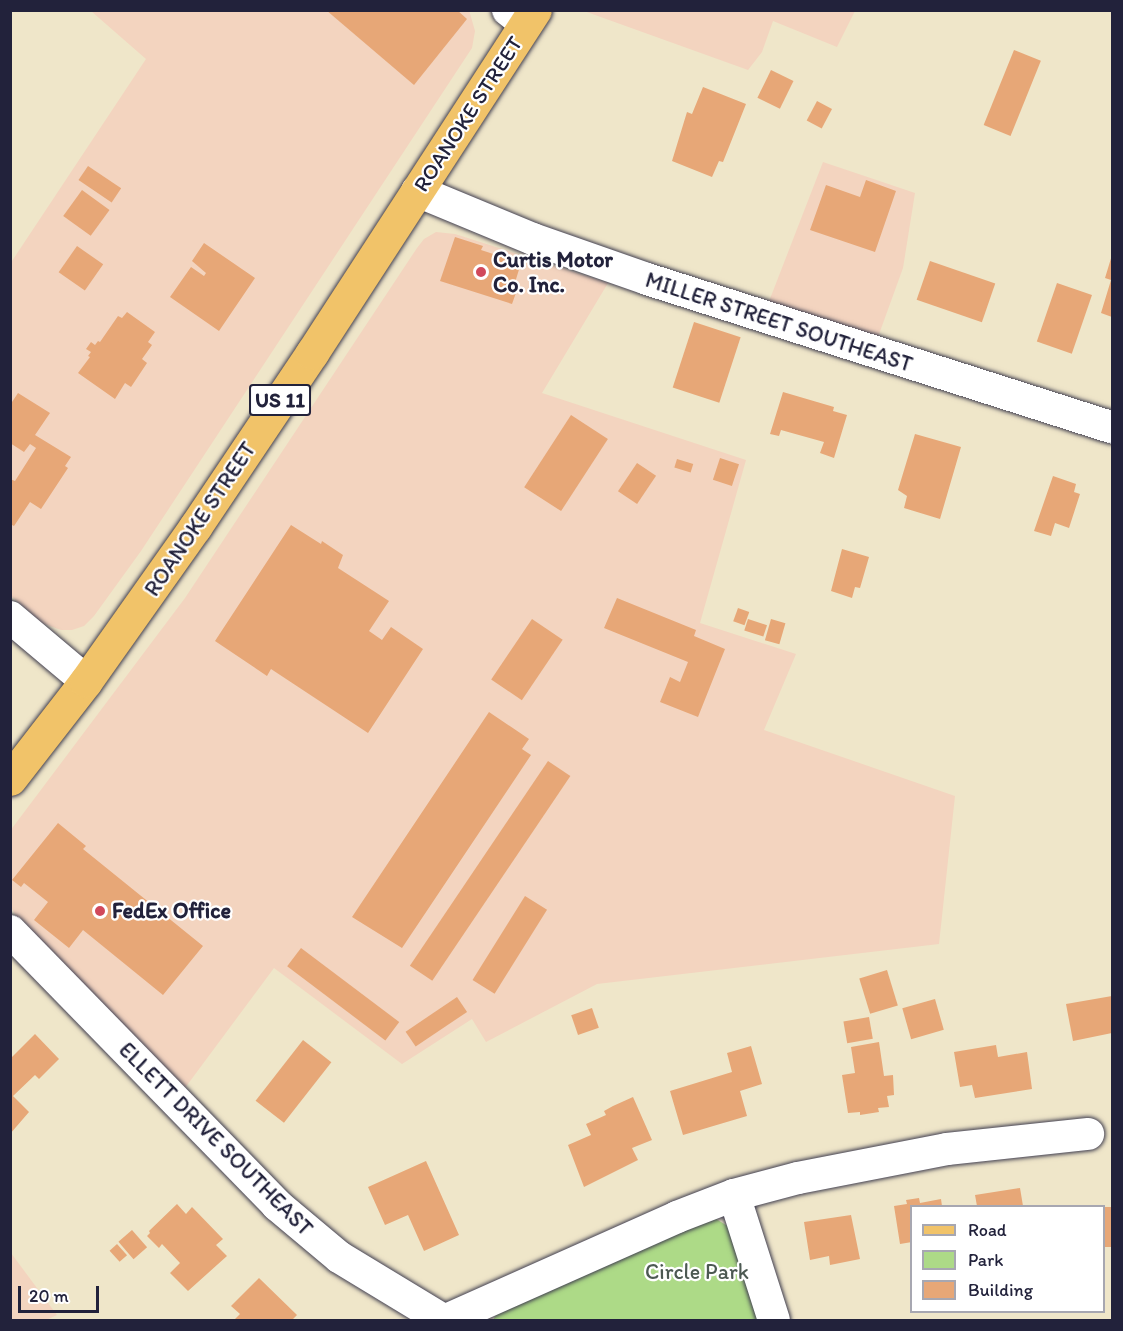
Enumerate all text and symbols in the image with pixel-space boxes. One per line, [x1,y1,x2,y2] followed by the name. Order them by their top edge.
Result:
[408,31,528,197] street label: ROANOKE STREET
[493,246,613,298] place label: Curtis Motor Co. Inc.
[474,265,488,279] marker: Curtis Motor Co. Inc.
[642,266,916,378] street label: MILLER STREET SOUTHEAST
[248,382,312,418] road number: US 11
[139,437,261,601] street label: ROANOKE STREET
[112,898,231,924] place label: FedEx Office
[93,904,107,918] marker: FedEx Office
[113,1036,319,1242] street label: ELLETT DRIVE SOUTHEAST
[910,1205,1105,1313] legend
[968,1219,1007,1241] text: Road
[968,1249,1003,1271] text: Park
[645,1259,749,1285] park label: Circle Park
[21,1274,102,1312] scale bar
[968,1279,1033,1301] text: Building
[29,1285,69,1307] text: 20 m

